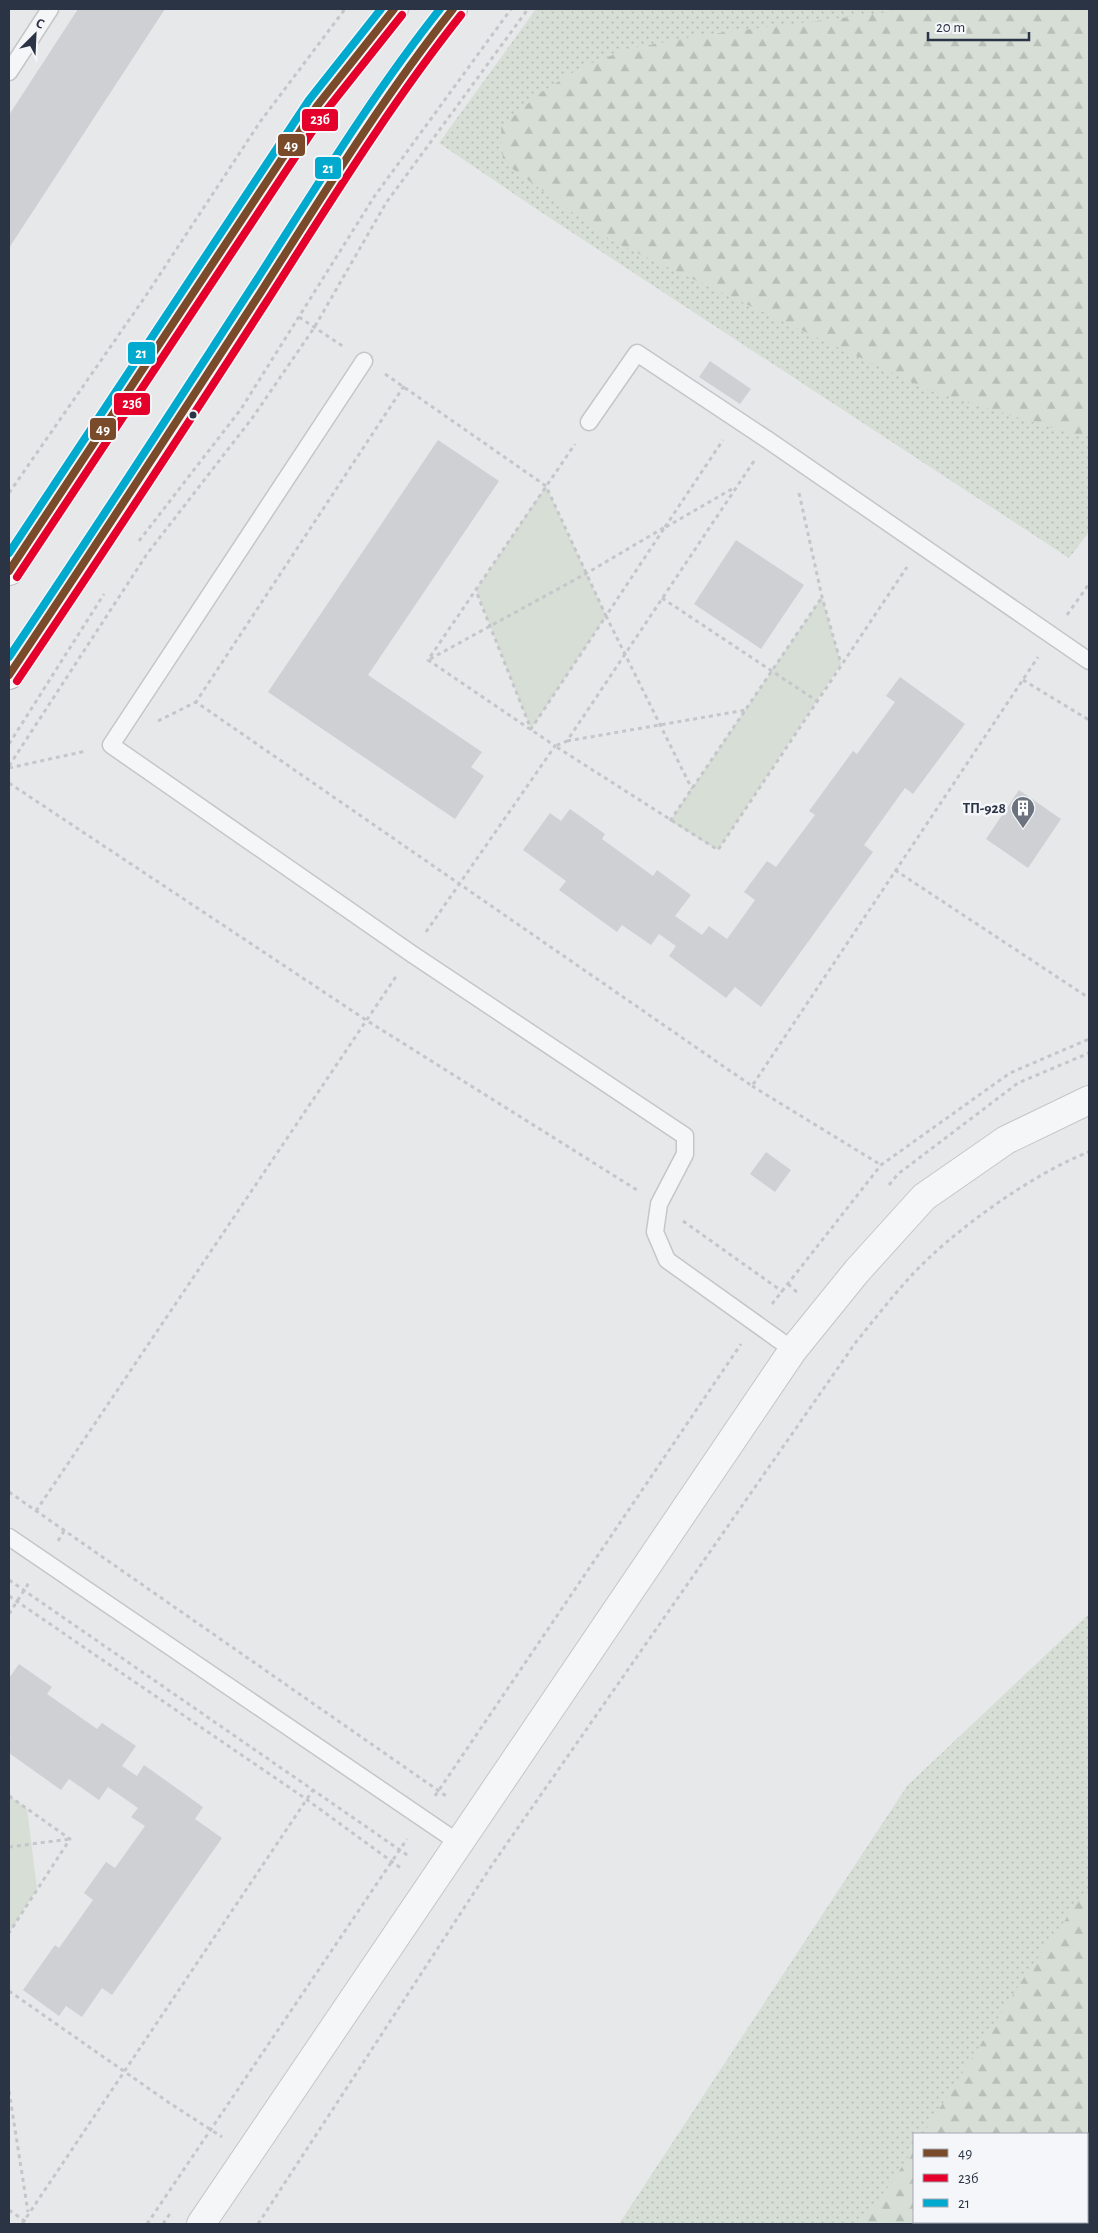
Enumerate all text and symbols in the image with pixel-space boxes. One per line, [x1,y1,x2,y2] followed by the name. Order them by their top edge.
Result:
[10,10,60,60] north arrow
[928,10,1029,42] scale bar
[33,16,46,32] text: С
[936,20,965,35] text: 20 m
[301,108,339,132] line badge: 23б
[310,113,330,127] text: 23б
[277,133,306,157] line badge: 49
[284,139,298,153] text: 49
[314,156,342,180] line badge: 21
[322,162,334,176] text: 21
[127,341,156,365] line badge: 21
[135,347,147,361] text: 21
[113,392,151,416] line badge: 23б
[122,397,142,411] text: 23б
[188,410,198,420] unlabelled marker
[89,417,117,441] line badge: 49
[96,423,110,437] text: 49
[1010,795,1036,829] building icon: ТП-928
[963,801,1006,816] place label: ТП-928
[913,2133,1088,2223] legend
[958,2146,972,2161] text: 49
[958,2171,979,2186] text: 23б
[958,2196,970,2211] text: 21

